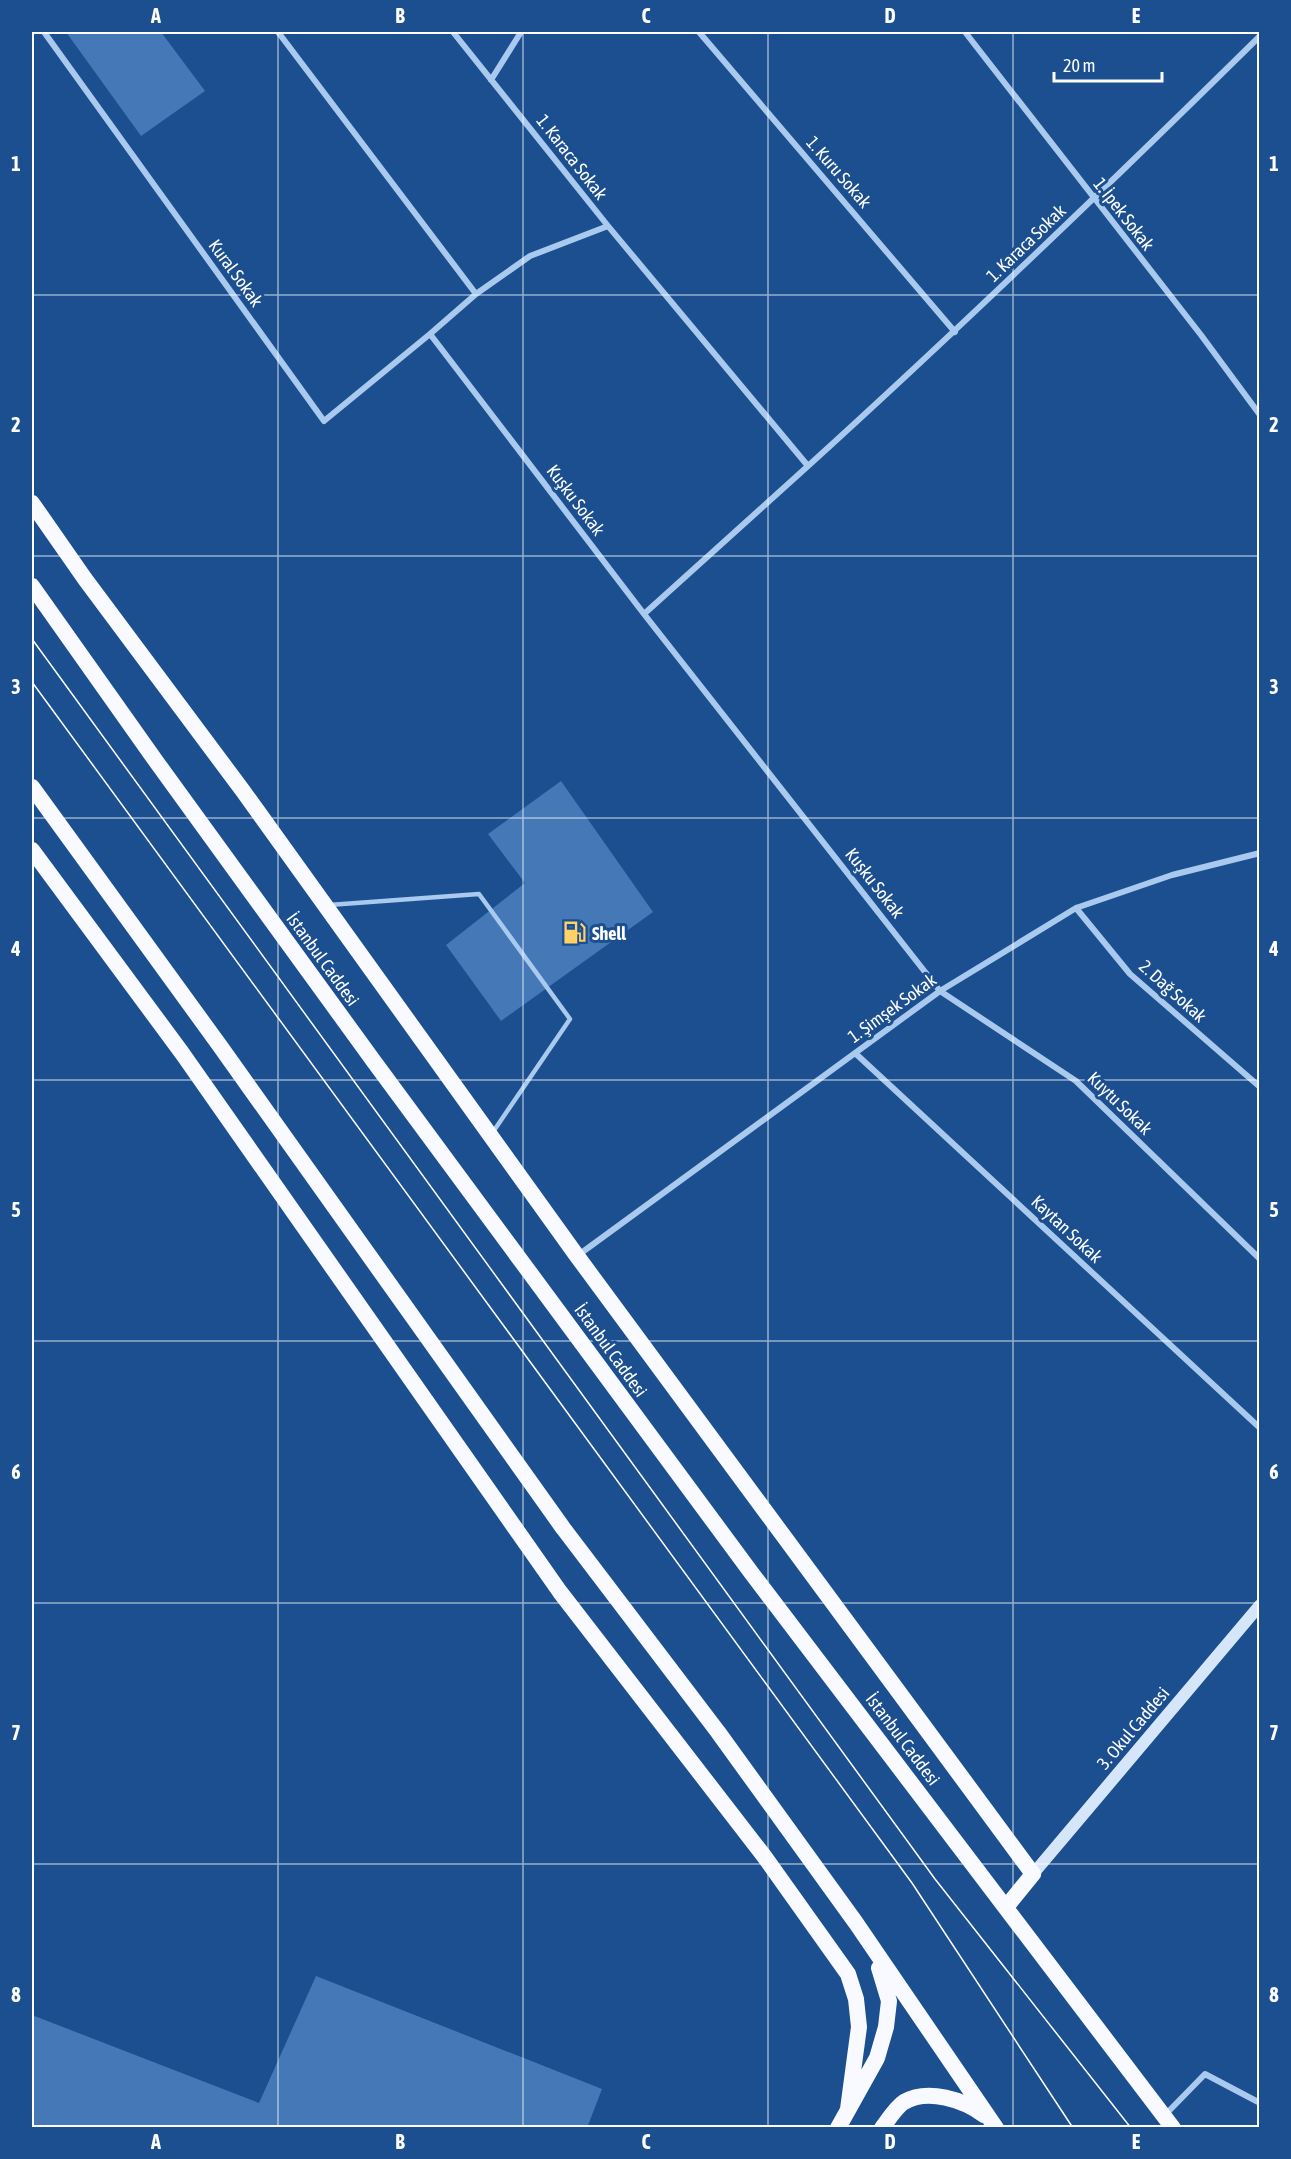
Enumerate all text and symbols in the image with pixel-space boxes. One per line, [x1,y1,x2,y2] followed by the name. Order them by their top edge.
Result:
[150,4,161,27] text: A
[395,4,405,27] text: B
[642,4,651,27] text: C
[884,4,896,27] text: D
[1132,4,1141,27] text: E
[1054,45,1162,83] scale bar
[1063,55,1095,76] text: 20 m
[532,110,612,204] street label: 1. Karaca Sokak
[802,132,876,212] street label: 1. Kuru Sokak
[11,152,21,175] text: 1
[1269,152,1279,175] text: 1
[1089,174,1159,254] street label: 1. İpek Sokak
[982,200,1070,286] street label: 1. Karaca Sokak
[205,235,267,311] street label: Kural Sokak
[11,413,21,436] text: 2
[1269,413,1279,436] text: 2
[543,461,609,540] street label: Kuşku Sokak
[11,675,21,698] text: 3
[1269,675,1279,698] text: 3
[841,844,909,922] street label: Kuşku Sokak
[282,908,364,1010] street label: İstanbul Caddesi
[561,920,587,946] fuel station icon: Shell
[592,923,626,944] place label: Shell
[10,937,21,960] text: 4
[1268,937,1279,960] text: 4
[1135,955,1211,1027] street label: 2. Dağ Sokak
[844,969,940,1047] street label: 1. Şimşek Sokak
[1083,1067,1157,1139] street label: Kuytu Sokak
[1027,1191,1107,1267] street label: Kaytan Sokak
[11,1198,21,1221] text: 5
[1269,1198,1279,1221] text: 5
[570,1299,652,1401] street label: İstanbul Caddesi
[11,1460,21,1483] text: 6
[1269,1460,1279,1483] text: 6
[1093,1683,1173,1773] street label: 3. Okul Caddesi
[862,1689,944,1789] street label: İstanbul Caddesi
[11,1721,21,1744] text: 7
[1269,1721,1279,1744] text: 7
[11,1983,21,2006] text: 8
[1269,1983,1279,2006] text: 8
[150,2130,161,2153] text: A
[395,2130,405,2153] text: B
[642,2130,651,2153] text: C
[884,2130,896,2153] text: D
[1132,2130,1141,2153] text: E

